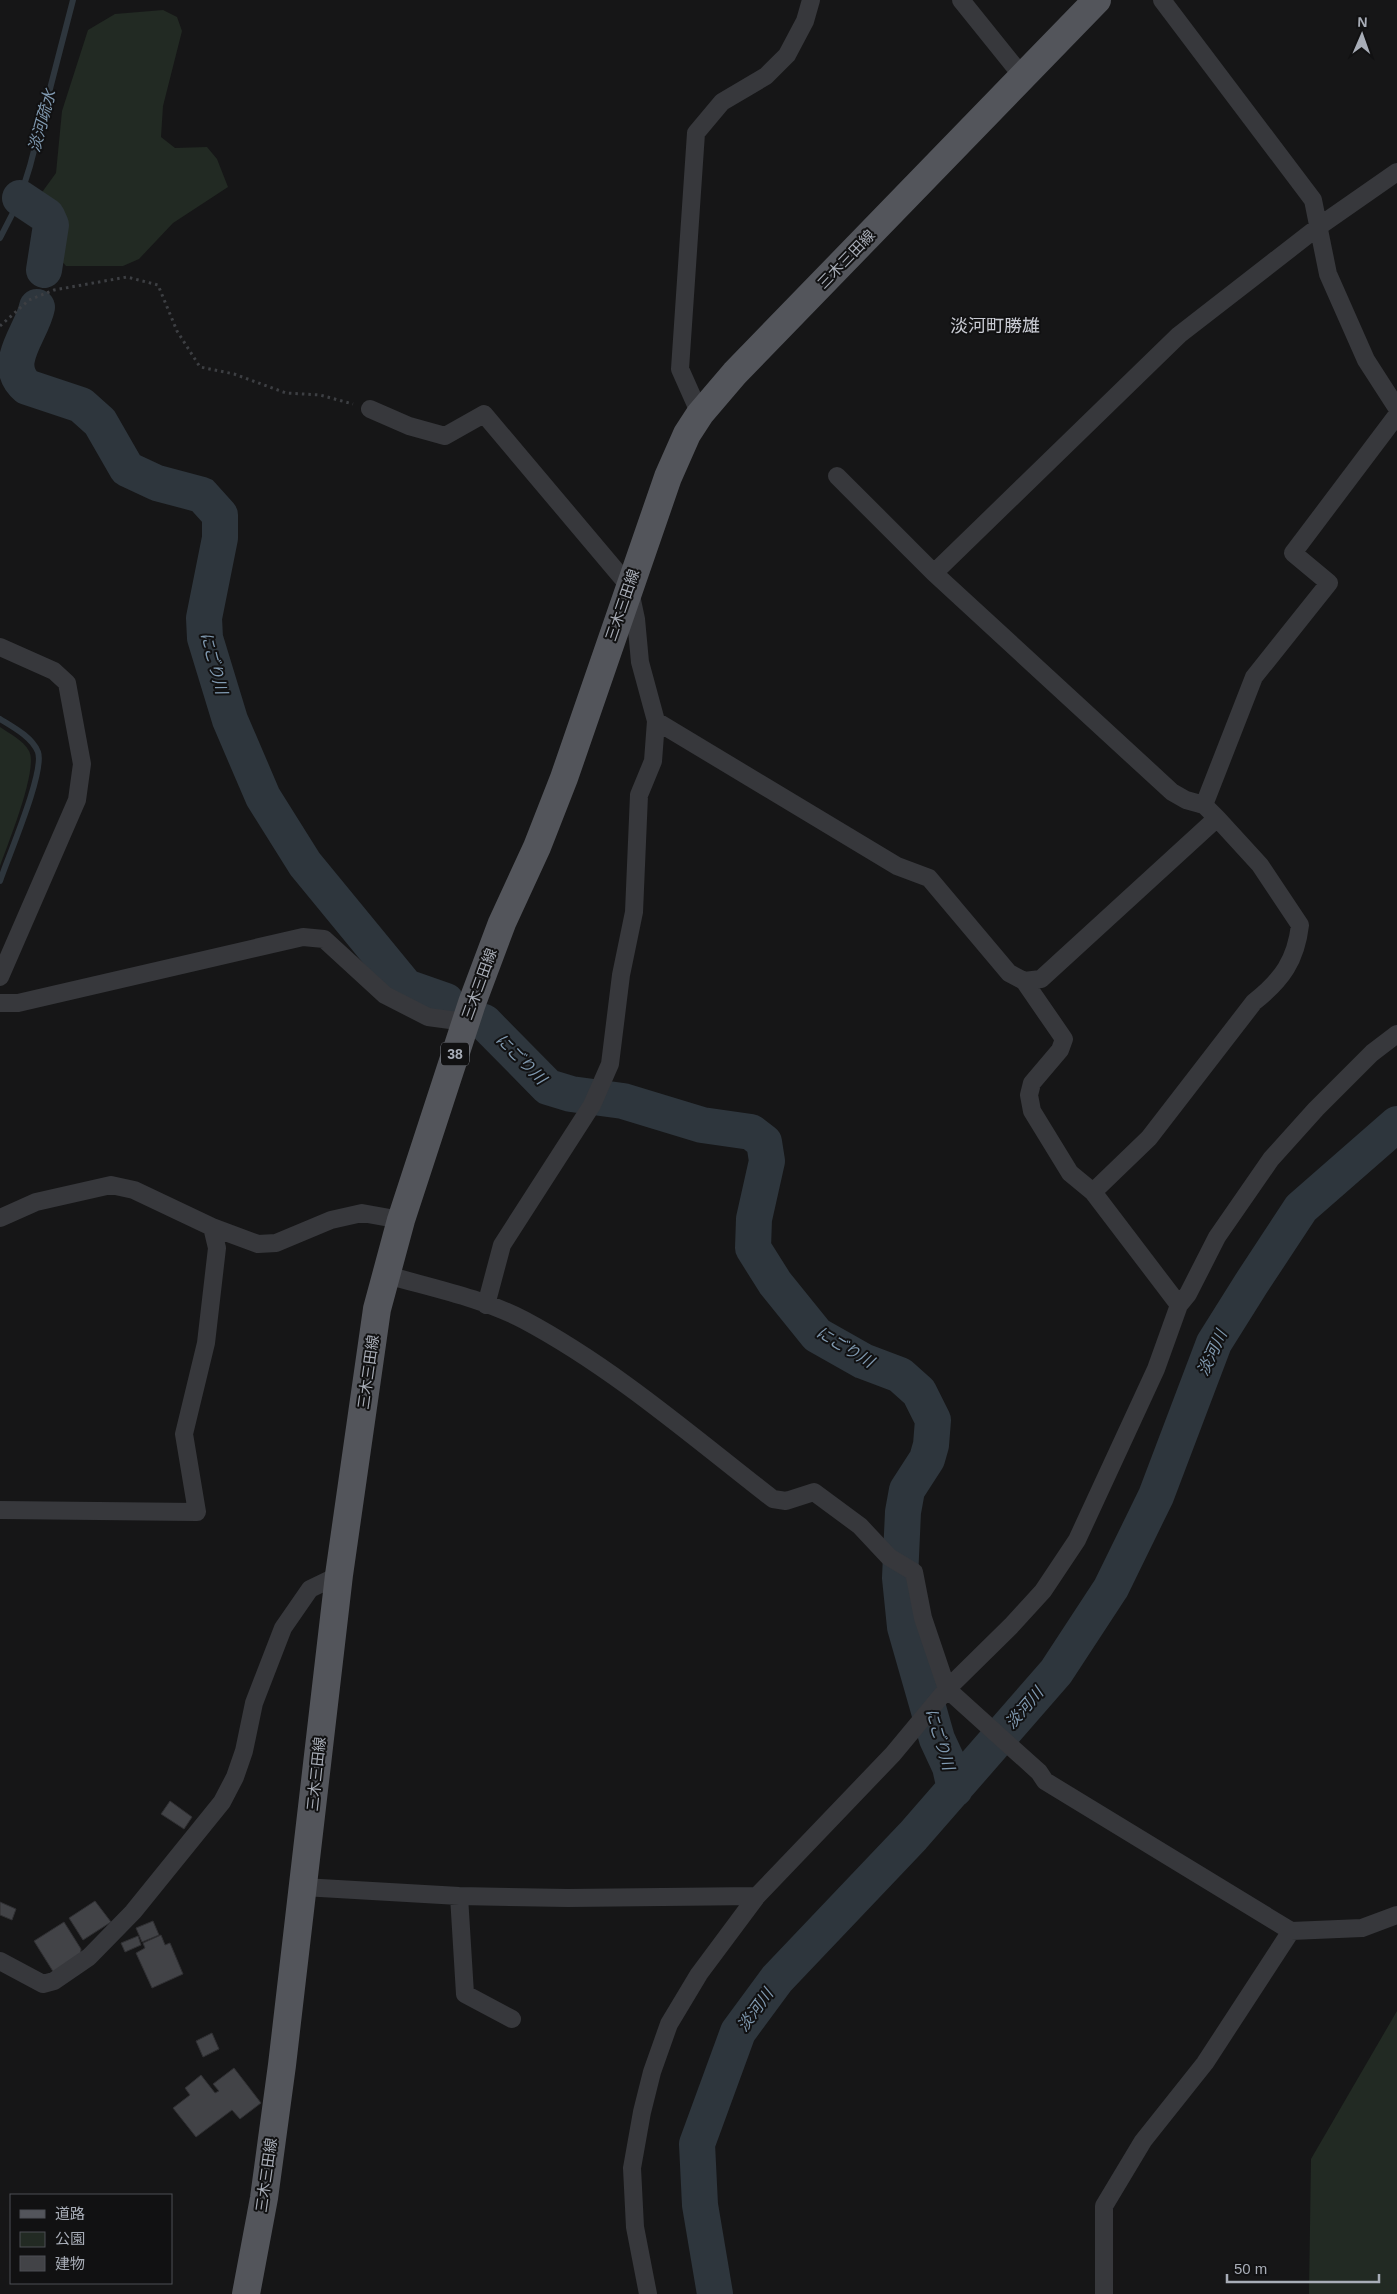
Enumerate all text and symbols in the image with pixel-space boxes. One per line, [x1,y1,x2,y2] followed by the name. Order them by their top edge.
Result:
[1337,10,1387,60] north arrow
[1357,14,1368,30] text: N
[26,86,59,154] water label: 淡河疏水
[814,226,878,292] street label: 三木三田線
[950,316,1040,336] district label: 淡河町勝雄
[602,567,642,643] street label: 三木三田線
[198,630,231,698] water label: にごり川
[458,946,500,1022] street label: 三木三田線
[492,1030,551,1089] water label: にごり川
[441,1042,469,1066] road number: 38
[813,1323,878,1372] water label: にごり川
[1194,1326,1231,1378] water label: 淡河川
[354,1334,382,1410] street label: 三木三田線
[1002,1683,1047,1732] water label: 淡河川
[923,1706,958,1774] water label: にごり川
[304,1736,328,1812] street label: 三木三田線
[734,1984,777,2034] water label: 淡河川
[252,2137,280,2213] street label: 三木三田線
[10,2194,172,2284] legend
[55,2205,85,2222] text: 道路
[55,2230,85,2247] text: 公園
[1227,2252,1380,2284] scale bar
[55,2255,85,2272] text: 建物
[1234,2260,1267,2277] text: 50 m

